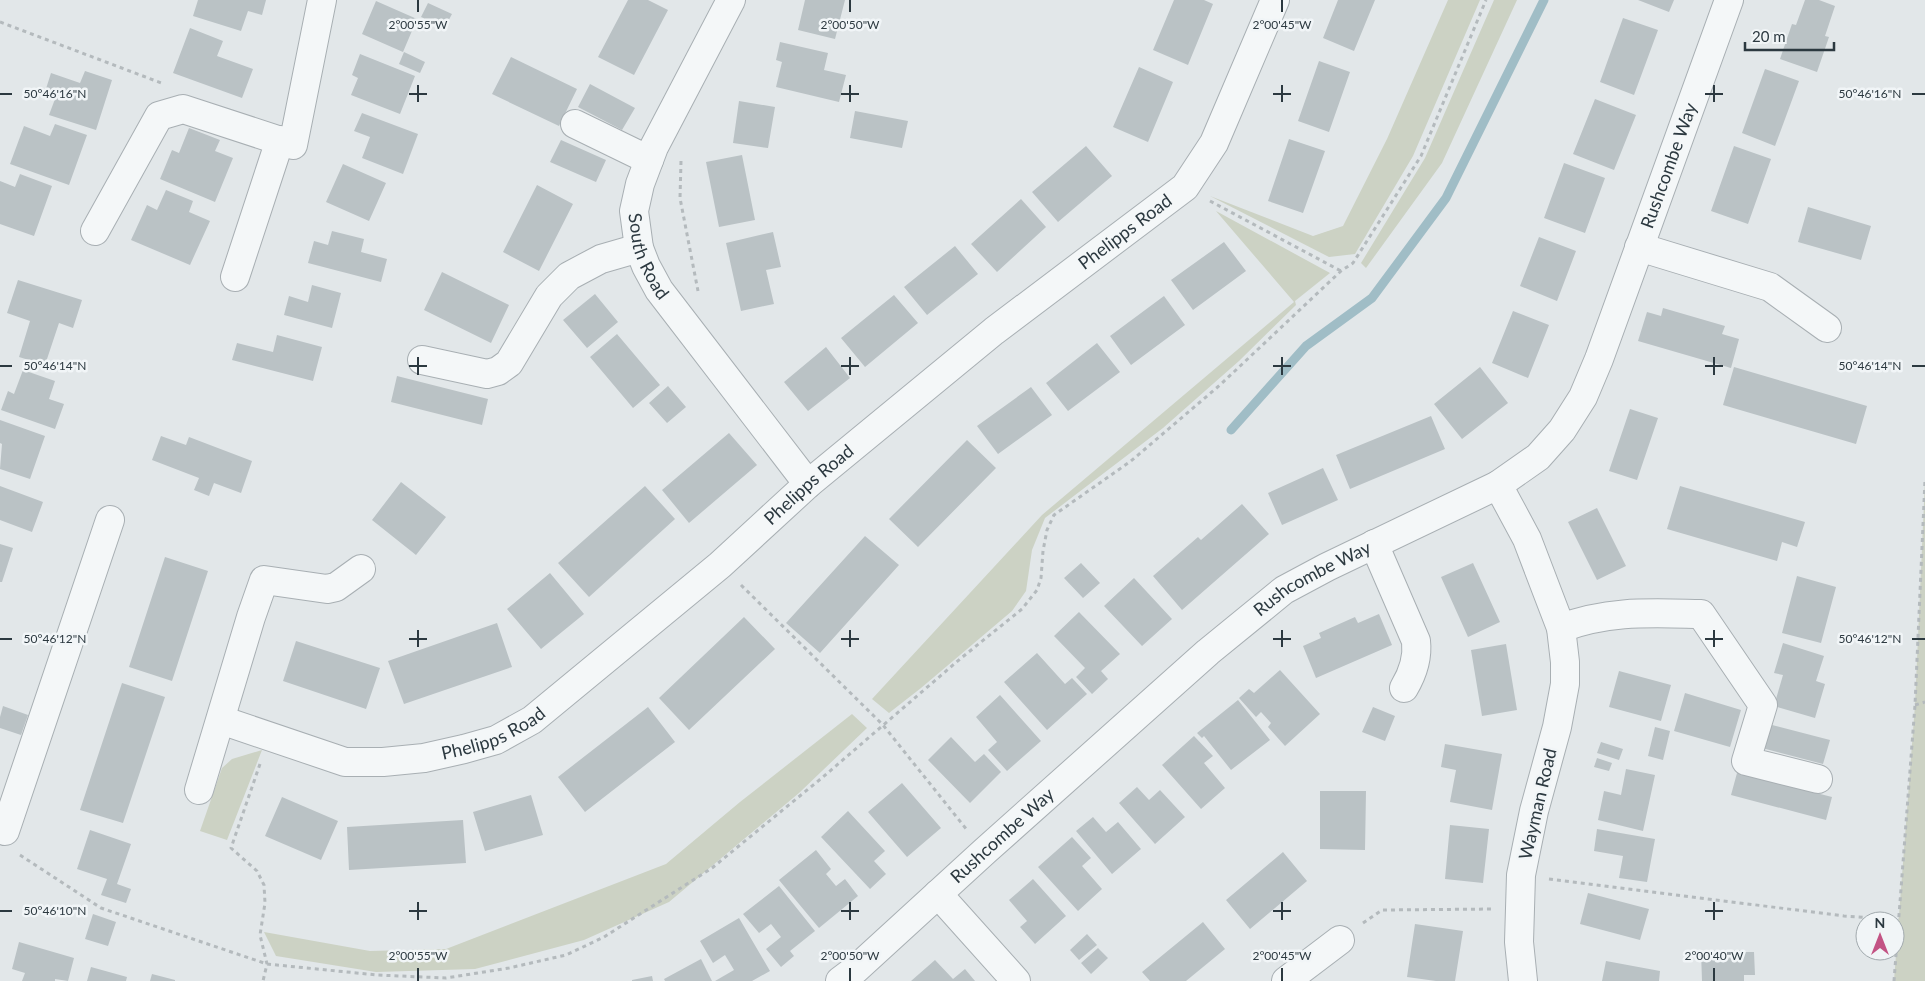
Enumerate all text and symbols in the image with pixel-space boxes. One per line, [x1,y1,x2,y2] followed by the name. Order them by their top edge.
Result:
[388,17,448,32] text: 2°00'55"W
[820,17,880,32] text: 2°00'50"W
[1252,17,1312,32] text: 2°00'45"W
[1745,20,1834,52] scale bar
[1752,27,1786,45] text: 20 m
[24,86,86,101] text: 50°46'16"N
[1839,86,1901,101] text: 50°46'16"N
[1635,99,1701,231] street label: Rushcombe Way
[1074,189,1176,274] street label: Phelipps Road
[624,212,674,304] street label: South Road
[24,358,86,373] text: 50°46'14"N
[1839,358,1901,373] text: 50°46'14"N
[759,439,858,529] street label: Phelipps Road
[1249,535,1375,620] street label: Rushcombe Way
[24,631,86,646] text: 50°46'12"N
[1839,631,1901,646] text: 50°46'12"N
[439,702,549,764] street label: Phelipps Road
[1513,746,1561,862] street label: Wayman Road
[945,782,1059,887] street label: Rushcombe Way
[24,903,86,918] text: 50°46'10"N
[1855,911,1905,961] north arrow
[1875,914,1885,931] text: N
[388,948,448,963] text: 2°00'55"W
[820,948,880,963] text: 2°00'50"W
[1252,948,1312,963] text: 2°00'45"W
[1684,948,1744,963] text: 2°00'40"W

